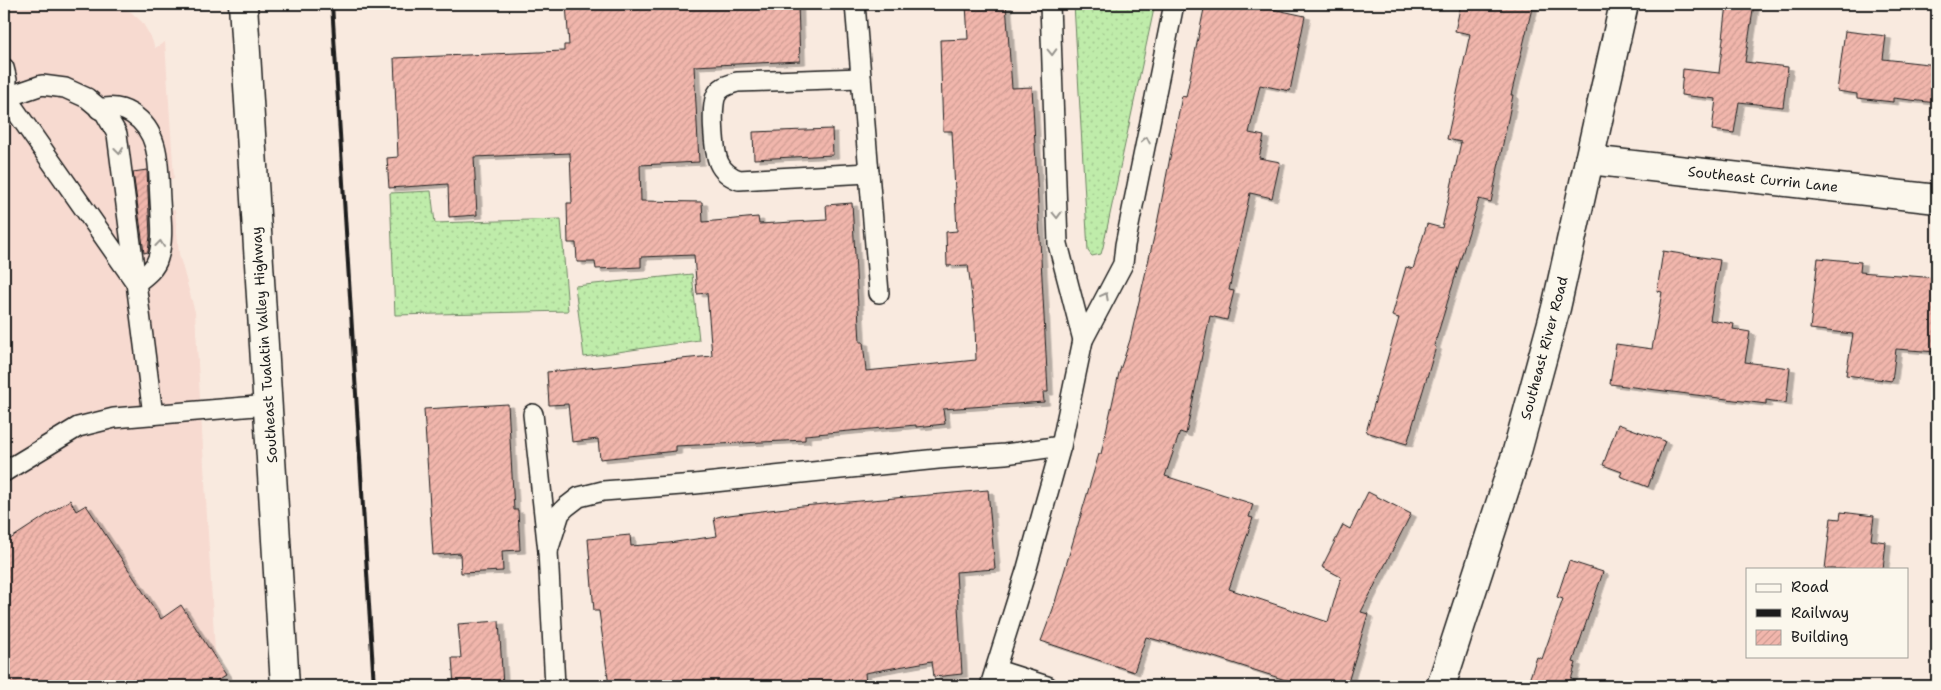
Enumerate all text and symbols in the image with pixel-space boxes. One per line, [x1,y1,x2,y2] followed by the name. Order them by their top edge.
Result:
[1046,49,1057,57] one-way arrow
[1140,136,1151,145] one-way arrow
[113,148,124,156] one-way arrow
[1687,162,1839,196] street label: Southeast Currin Lane
[1052,211,1063,219] one-way arrow
[247,226,281,464] street label: Southeast Tualatin Valley Highway
[155,239,166,247] one-way arrow
[1516,274,1572,422] street label: Southeast River Road
[1099,293,1109,302] one-way arrow
[1746,568,1908,658] legend
[1791,577,1829,597] text: Road
[1791,603,1849,623] text: Railway
[1791,627,1848,647] text: Building

